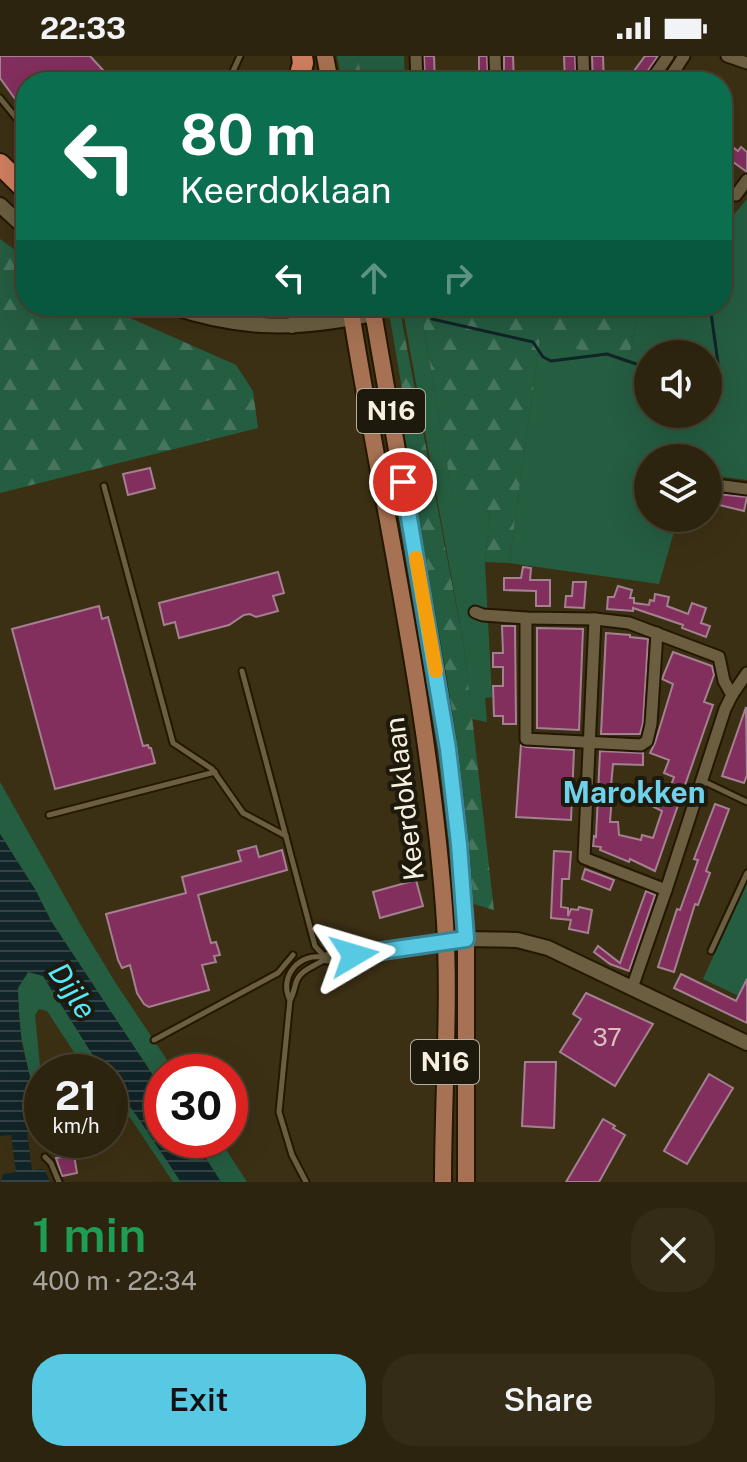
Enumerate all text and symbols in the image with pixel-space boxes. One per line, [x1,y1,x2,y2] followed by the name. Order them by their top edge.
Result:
[40,10,126,46] text: 22:33
[180,102,316,168] text: 80 m
[48,104,152,208] icon: left
[180,169,391,211] text: Keerdoklaan
[268,256,312,300] icon: left
[352,256,396,300] icon: ahead
[436,256,480,300] icon: right
[634,340,722,532] map controls
[634,340,722,428] button: sound
[357,389,425,433] road number: N16
[634,444,722,532] button: layers
[369,448,437,516] pin
[381,460,425,504] icon: arrive
[377,715,430,883] street label: Keerdoklaan
[562,774,706,810] district label: Marokken
[312,913,396,997] position arrow
[41,956,105,1025] water label: Dijle
[592,1023,622,1051] house number: 37
[411,1040,479,1084] road number: N16
[144,1054,248,1158] speed limit sign: 30
[55,1072,97,1119] text: 21
[52,1114,100,1138] text: km/h
[32,1206,146,1263] text: 1 min
[631,1208,715,1292] button: close
[32,1265,197,1296] text: 400 m · 22:34
[32,1354,366,1446] button: Exit
[382,1354,715,1446] button: Share

